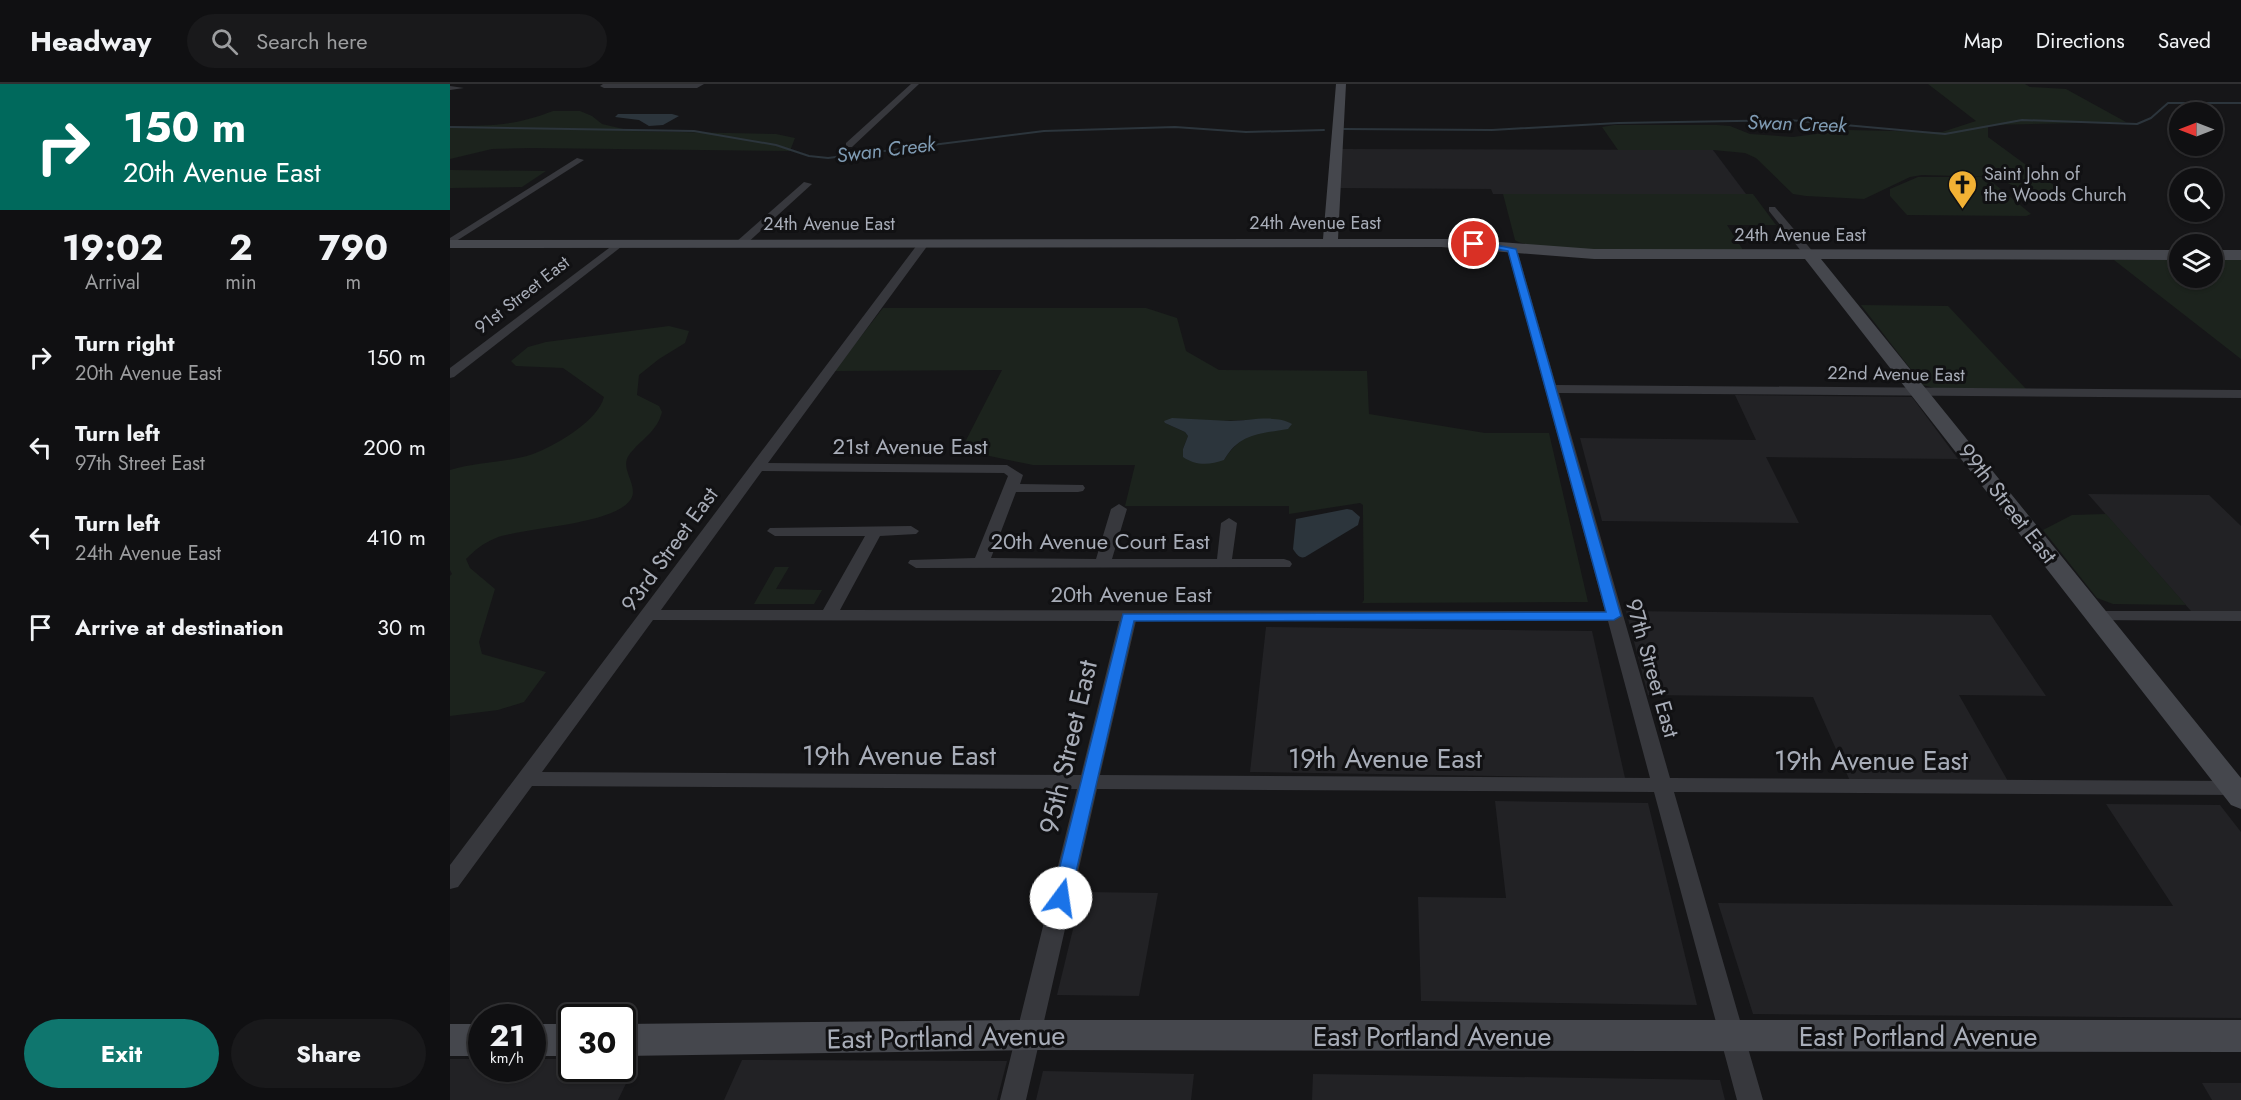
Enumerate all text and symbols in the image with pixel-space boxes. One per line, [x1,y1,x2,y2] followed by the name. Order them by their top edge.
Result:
[187,14,607,68] search box
[30,21,151,62] text: Headway
[208,25,241,58] icon: search
[256,25,368,57] text: Search here
[1964,26,2003,56] text: Map
[2036,26,2125,56] text: Directions
[2158,26,2211,56] text: Saved
[123,97,246,158] text: 150 m
[2169,102,2223,156] north arrow
[2169,102,2223,288] map controls
[24,108,102,186] icon: right
[1747,108,1849,140] water label: Swan Creek
[835,129,938,170] water label: Swan Creek
[123,153,321,192] text: 20th Avenue East
[1984,161,2127,208] place label: Saint John of the Woods Church
[1947,168,1979,210] church icon: Saint John of the Woods Church
[2169,168,2223,222] button: search
[1249,210,1381,236] street label: 24th Avenue East
[763,211,895,237] street label: 24th Avenue East
[1448,218,1499,269] pin
[62,221,163,273] text: 19:02
[229,221,253,273] text: 2
[318,221,388,273] text: 790
[1734,222,1866,248] street label: 24th Avenue East
[1457,227,1490,260] icon: arrive
[2169,234,2223,288] button: layers
[469,249,575,340] street label: 91st Street East
[85,268,140,297] text: Arrival
[225,268,257,297] text: min
[345,268,361,297] text: m
[75,327,175,359] text: Turn right
[24,341,57,374] icon: right
[367,341,426,373] text: 150 m
[75,359,221,388] text: 20th Avenue East
[1827,360,1965,388] street label: 22nd Avenue East
[75,417,160,449] text: Turn left
[832,430,988,462] street label: 21st Avenue East
[24,431,57,464] icon: left
[363,431,426,463] text: 200 m
[1951,436,2066,570] street label: 99th Street East
[75,449,205,478] text: 97th Street East
[613,479,726,618] street label: 93rd Street East
[75,507,160,539] text: Turn left
[24,521,57,554] icon: left
[366,521,426,553] text: 410 m
[990,525,1210,557] street label: 20th Avenue Court East
[75,539,221,568] text: 24th Avenue East
[1050,578,1212,610] street label: 20th Avenue East
[1618,595,1688,742] street label: 97th Street East
[24,611,57,644] icon: arrive
[75,611,284,643] text: Arrive at destination
[377,611,426,643] text: 30 m
[1029,656,1107,838] street label: 95th Street East
[802,736,996,775] street label: 19th Avenue East
[1288,739,1482,778] street label: 19th Avenue East
[1774,741,1968,780] street label: 19th Avenue East
[1029,866,1093,930] position arrow
[558,1004,636,1082] speed limit sign: 30
[490,1014,524,1057] text: 21
[826,1015,1066,1059] street label: East Portland Avenue
[1313,1017,1551,1056] street label: East Portland Avenue
[1799,1017,2037,1056] street label: East Portland Avenue
[24,1019,219,1088] button: Exit
[231,1019,426,1088] button: Share
[490,1047,524,1069] text: km/h

